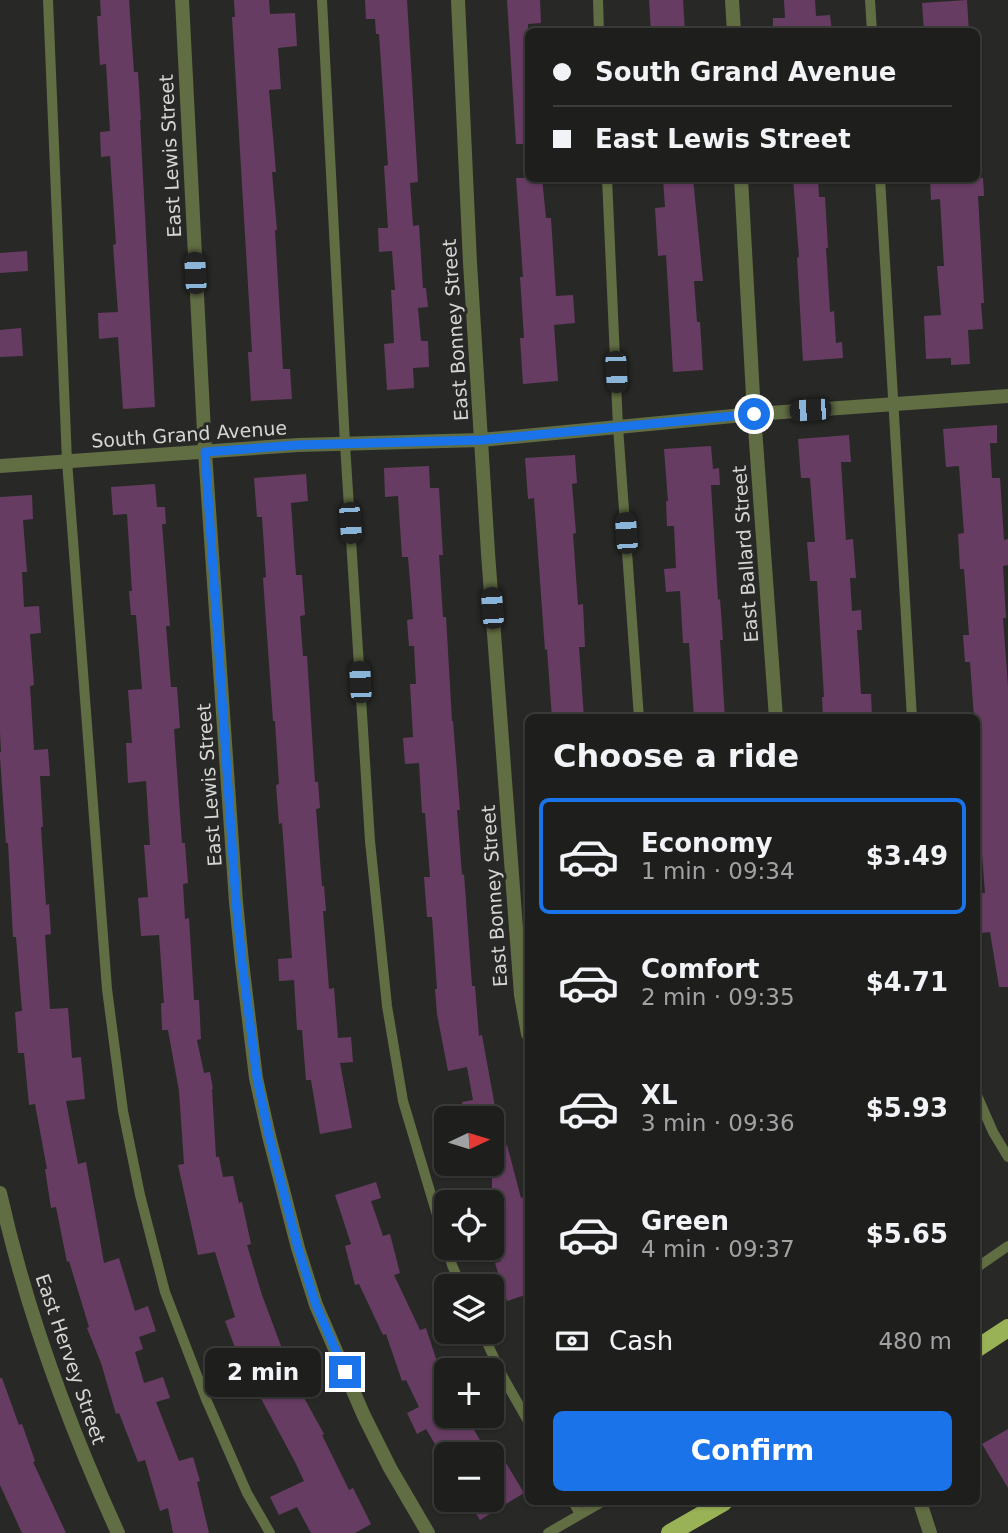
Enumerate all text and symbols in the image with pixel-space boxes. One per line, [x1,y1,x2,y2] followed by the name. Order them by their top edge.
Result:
[595,57,896,87] text: South Grand Avenue
[155,74,185,238] street label: East Lewis Street
[595,124,851,154] text: East Lewis Street
[438,238,472,422] street label: East Bonney Street
[184,251,207,295] car
[605,350,628,394] car
[738,398,770,430] route start
[789,398,832,422] car
[90,416,288,452] street label: South Grand Avenue
[728,465,762,643] street label: East Ballard Street
[339,501,362,545] car
[615,511,638,555] car
[481,586,504,630] car
[349,660,372,704] car
[192,703,226,867] street label: East Lewis Street
[553,737,799,775] text: Choose a ride
[477,804,511,988] street label: East Bonney Street
[557,825,620,888] icon: car
[641,828,772,858] text: Economy
[866,841,948,871] text: $3.49
[641,858,795,884] text: 1 min · 09:34
[557,951,620,1014] icon: car
[641,954,759,984] text: Comfort
[866,967,948,997] text: $4.71
[641,984,795,1010] text: 2 min · 09:35
[557,1077,620,1140] icon: car
[641,1080,678,1110] text: XL
[866,1093,948,1123] text: $5.93
[434,1106,504,1176] north arrow
[434,1106,504,1512] map controls
[641,1110,795,1136] text: 3 min · 09:36
[434,1190,504,1260] button: locate
[557,1203,620,1266] icon: car
[641,1206,729,1236] text: Green
[866,1219,948,1249] text: $5.65
[641,1236,795,1262] text: 4 min · 09:37
[31,1271,111,1447] street label: East Hervey Street
[434,1274,504,1344] button: layers
[553,1322,591,1360] icon: cash
[609,1326,673,1356] text: Cash
[878,1328,952,1354] text: 480 m
[205,1348,320,1396] callout: 2 min
[329,1356,361,1388] route end
[434,1358,504,1428] button: +
[227,1359,299,1385] text: 2 min
[553,1411,952,1491] button: Confirm
[434,1442,504,1512] button: −

